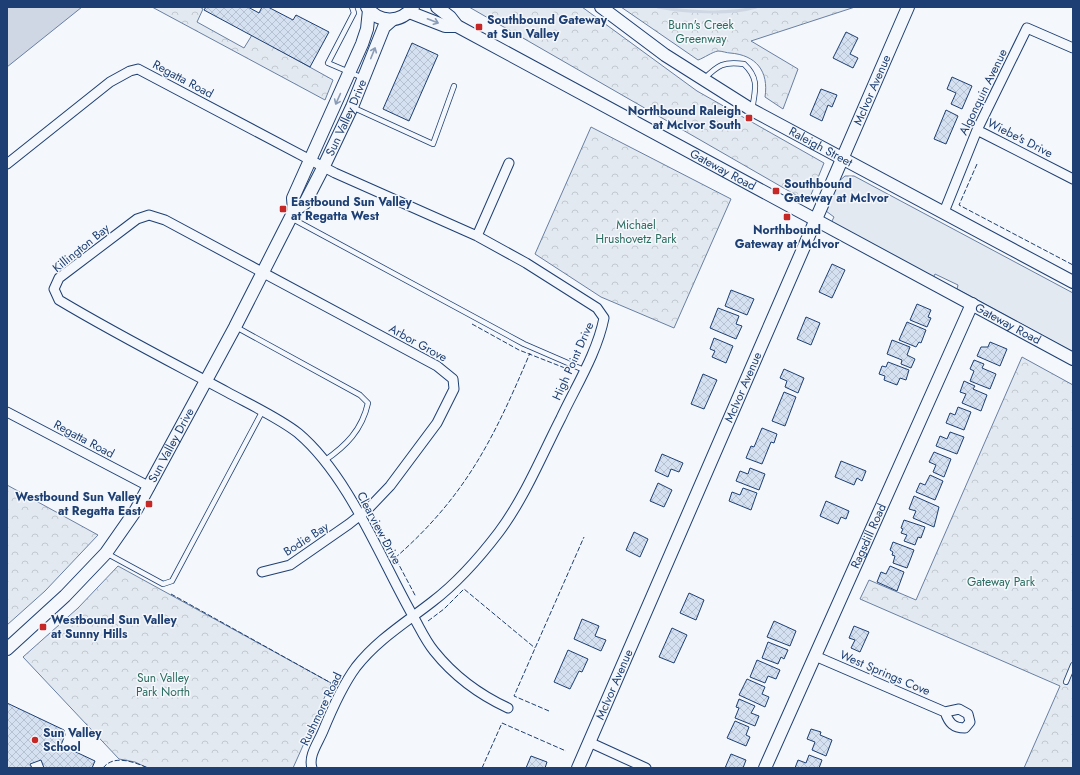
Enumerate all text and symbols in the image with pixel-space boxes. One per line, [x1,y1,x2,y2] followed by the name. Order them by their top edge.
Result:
[487,11,608,43] place label: Southbound Gateway at Sun Valley
[668,16,735,48] park label: Bunn's Creek Greenway
[426,18,438,26] one-way arrow
[474,22,484,32] marker: Southbound Gateway at Sun Valley
[954,46,1012,138] street label: Algonquin Avenue
[370,47,378,59] one-way arrow
[849,52,895,128] street label: McIvor Avenue
[149,55,217,103] street label: Regatta Road
[321,77,371,159] street label: Sun Valley Drive
[334,92,341,104] one-way arrow
[628,102,741,134] place label: Northbound Raleigh at McIvor South
[744,113,754,123] marker: Northbound Raleigh at McIvor South
[984,114,1056,162] street label: Wiebe's Drive
[786,122,856,171] street label: Raleigh Street
[687,145,759,195] street label: Gateway Road
[784,175,889,207] place label: Southbound Gateway at McIvor
[771,186,781,196] marker: Southbound Gateway at McIvor
[291,193,412,225] place label: Eastbound Sun Valley at Regatta West
[278,204,288,214] marker: Eastbound Sun Valley at Regatta West
[782,212,792,222] marker: Northbound Gateway at McIvor
[595,216,677,248] park label: Michael Hrushovetz Park
[49,219,114,277] street label: Killington Bay
[735,221,839,253] place label: Northbound Gateway at McIvor
[972,299,1044,349] street label: Gateway Road
[548,319,598,403] street label: High Point Drive
[386,320,450,366] street label: Arbor Grove
[720,349,766,425] street label: McIvor Avenue
[143,405,199,486] street label: Sun Valley Drive
[50,415,118,463] street label: Regatta Road
[15,488,142,520] place label: Westbound Sun Valley at Regatta East
[352,488,406,568] street label: Clearview Drive
[144,499,154,509] marker: Westbound Sun Valley at Regatta East
[846,501,891,571] street label: Ragsdill Road
[280,517,333,560] street label: Bodie Bay
[967,573,1036,591] park label: Gateway Park
[51,611,177,643] place label: Westbound Sun Valley at Sunny Hills
[38,622,48,632] marker: Westbound Sun Valley at Sunny Hills
[591,646,637,723] street label: McIvor Avenue
[837,646,933,700] street label: West Springs Cove
[136,669,190,701] park label: Sun Valley Park North
[295,669,347,749] street label: Rushmore Road
[43,724,102,756] place label: Sun Valley School
[30,735,40,745] marker: Sun Valley School

